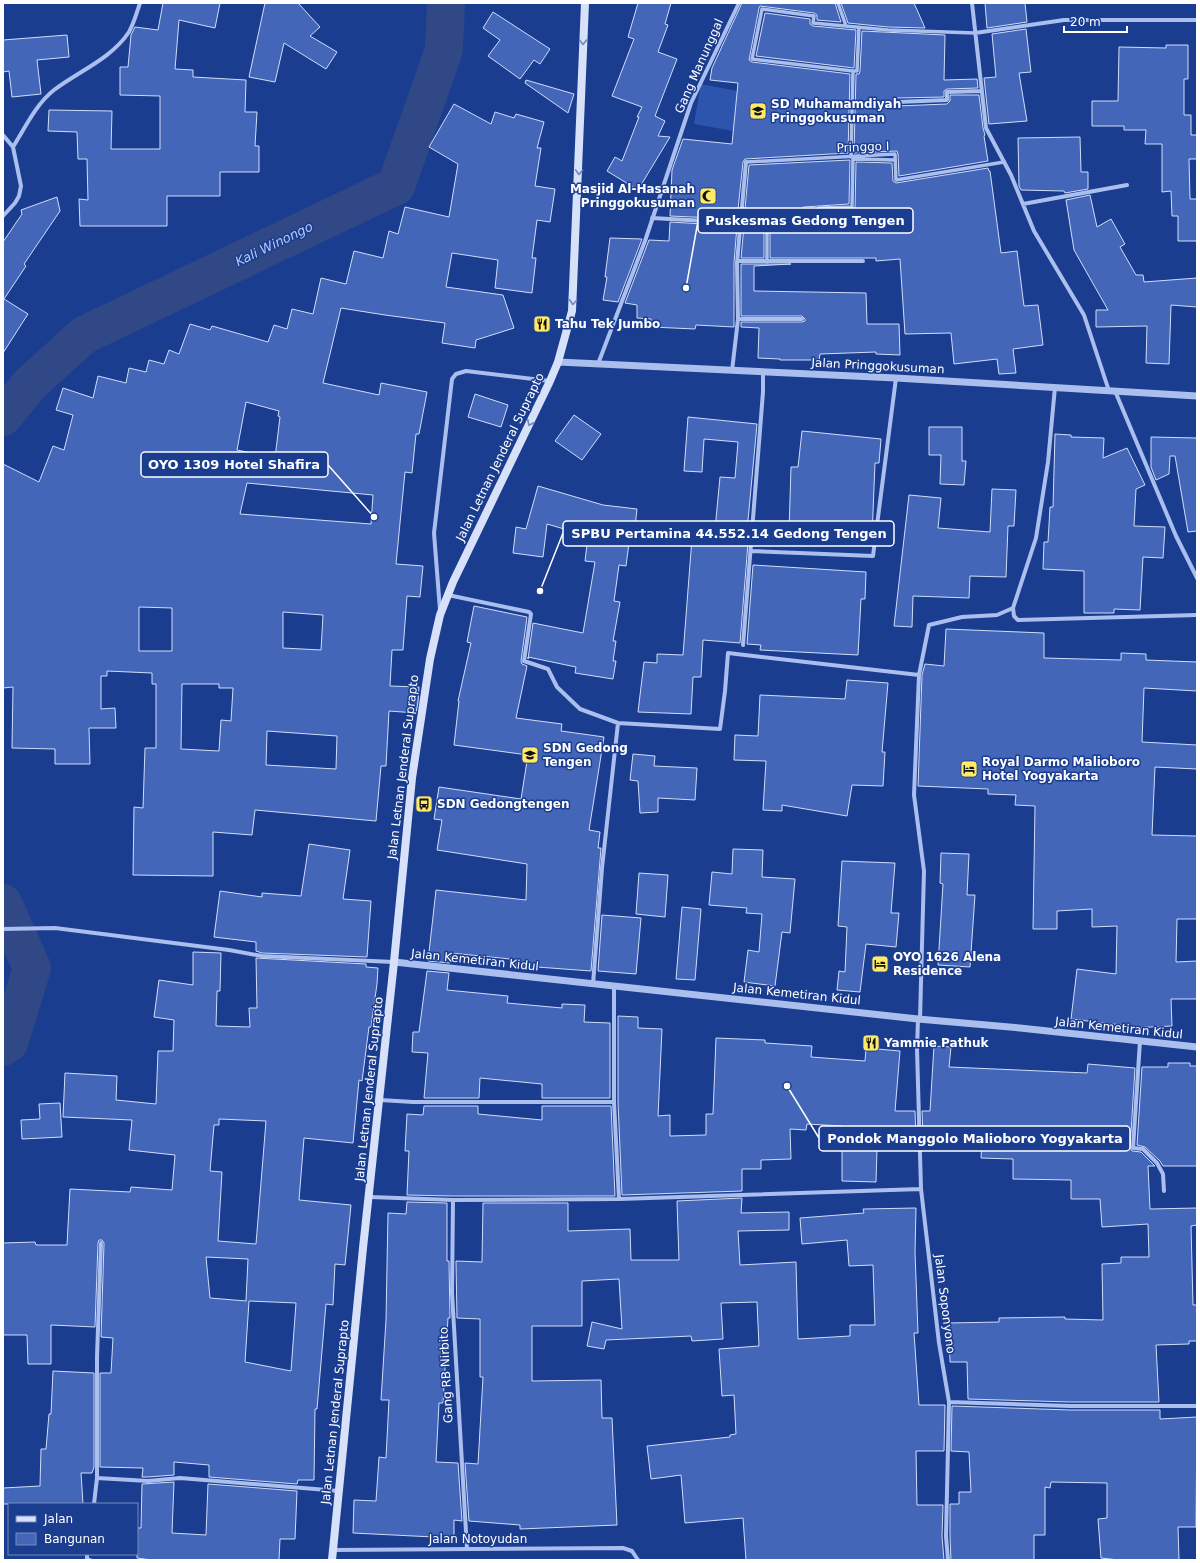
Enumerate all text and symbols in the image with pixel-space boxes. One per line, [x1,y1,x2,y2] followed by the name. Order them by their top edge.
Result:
[1064,8,1127,34] scale bar
[1070,15,1101,29] text: 20 m
[672,16,726,116] street label: Gang Manunggal
[579,39,588,45] one-way arrow
[771,97,901,125] place label: SD Muhamamdiyah Pringgokusuman
[748,101,768,121] school or university icon: SD Muhamamdiyah Pringgokusuman
[836,139,890,155] street label: Pringgo I
[574,169,583,175] one-way arrow
[570,182,695,210] place label: Masjid Al-Hasanah Pringgokusuman
[698,186,718,206] mosque icon: Masjid Al-Hasanah Pringgokusuman
[698,208,913,233] callout: Puskesmas Gedong Tengen
[705,213,905,228] text: Puskesmas Gedong Tengen
[233,219,315,269] water label: Kali Winongo
[569,299,578,305] one-way arrow
[532,314,552,334] restaurant icon: Tahu Tek Jumbo
[555,317,660,331] place label: Tahu Tek Jumbo
[810,355,945,376] street label: Jalan Pringgokusuman
[453,370,547,544] street label: Jalan Letnan Jenderal Suprapto
[527,419,535,427] one-way arrow
[141,452,328,477] callout: OYO 1309 Hotel Shafira
[148,457,320,472] text: OYO 1309 Hotel Shafira
[563,521,894,546] callout: SPBU Pertamina 44.552.14 Gedong Tengen
[571,526,887,541] text: SPBU Pertamina 44.552.14 Gedong Tengen
[385,674,421,861] street label: Jalan Letnan Jenderal Suprapto
[543,741,628,769] place label: SDN Gedong Tengen
[520,745,540,765] school or university icon: SDN Gedong Tengen
[982,755,1140,783] place label: Royal Darmo Malioboro Hotel Yogyakarta
[959,759,979,779] hotel icon: Royal Darmo Malioboro Hotel Yogyakarta
[414,794,434,814] bus stop icon: SDN Gedongtengen
[437,797,569,811] place label: SDN Gedongtengen
[410,946,539,974] street label: Jalan Kemetiran Kidul
[893,950,1001,978] place label: OYO 1626 Alena Residence
[870,954,890,974] hotel icon: OYO 1626 Alena Residence
[732,980,861,1008] street label: Jalan Kemetiran Kidul
[352,996,386,1183] street label: Jalan Letnan Jenderal Suprapto
[1054,1014,1183,1042] street label: Jalan Kemetiran Kidul
[861,1033,881,1053] restaurant icon: Yammie Pathuk
[883,1036,990,1050] place label: Yammie Pathuk
[819,1126,1130,1151] callout: Pondok Manggolo Malioboro Yogyakarta
[827,1131,1123,1146] text: Pondok Manggolo Malioboro Yogyakarta
[932,1253,958,1354] street label: Jalan Soponyono
[318,1319,352,1506] street label: Jalan Letnan Jenderal Suprapto
[436,1327,456,1423] street label: Gang RB Nirbito
[8,1503,138,1555] legend
[43,1512,73,1526] text: Jalan
[44,1532,105,1546] text: Bangunan
[428,1532,527,1546] street label: Jalan Notoyudan

